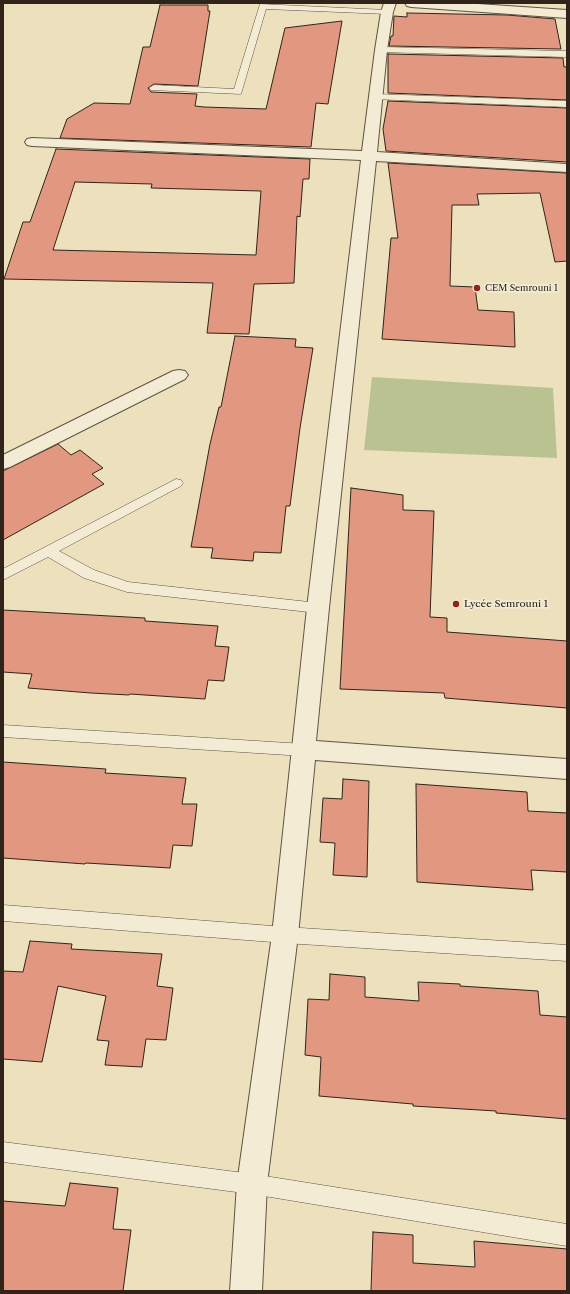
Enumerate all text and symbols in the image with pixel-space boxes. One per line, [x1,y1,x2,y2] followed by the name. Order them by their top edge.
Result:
[472,283,482,293] marker: CEM Semrouni 1
[485,283,558,293] place label: CEM Semrouni 1
[464,598,548,610] place label: Lycée Semrouni 1
[451,599,461,609] marker: Lycée Semrouni 1

